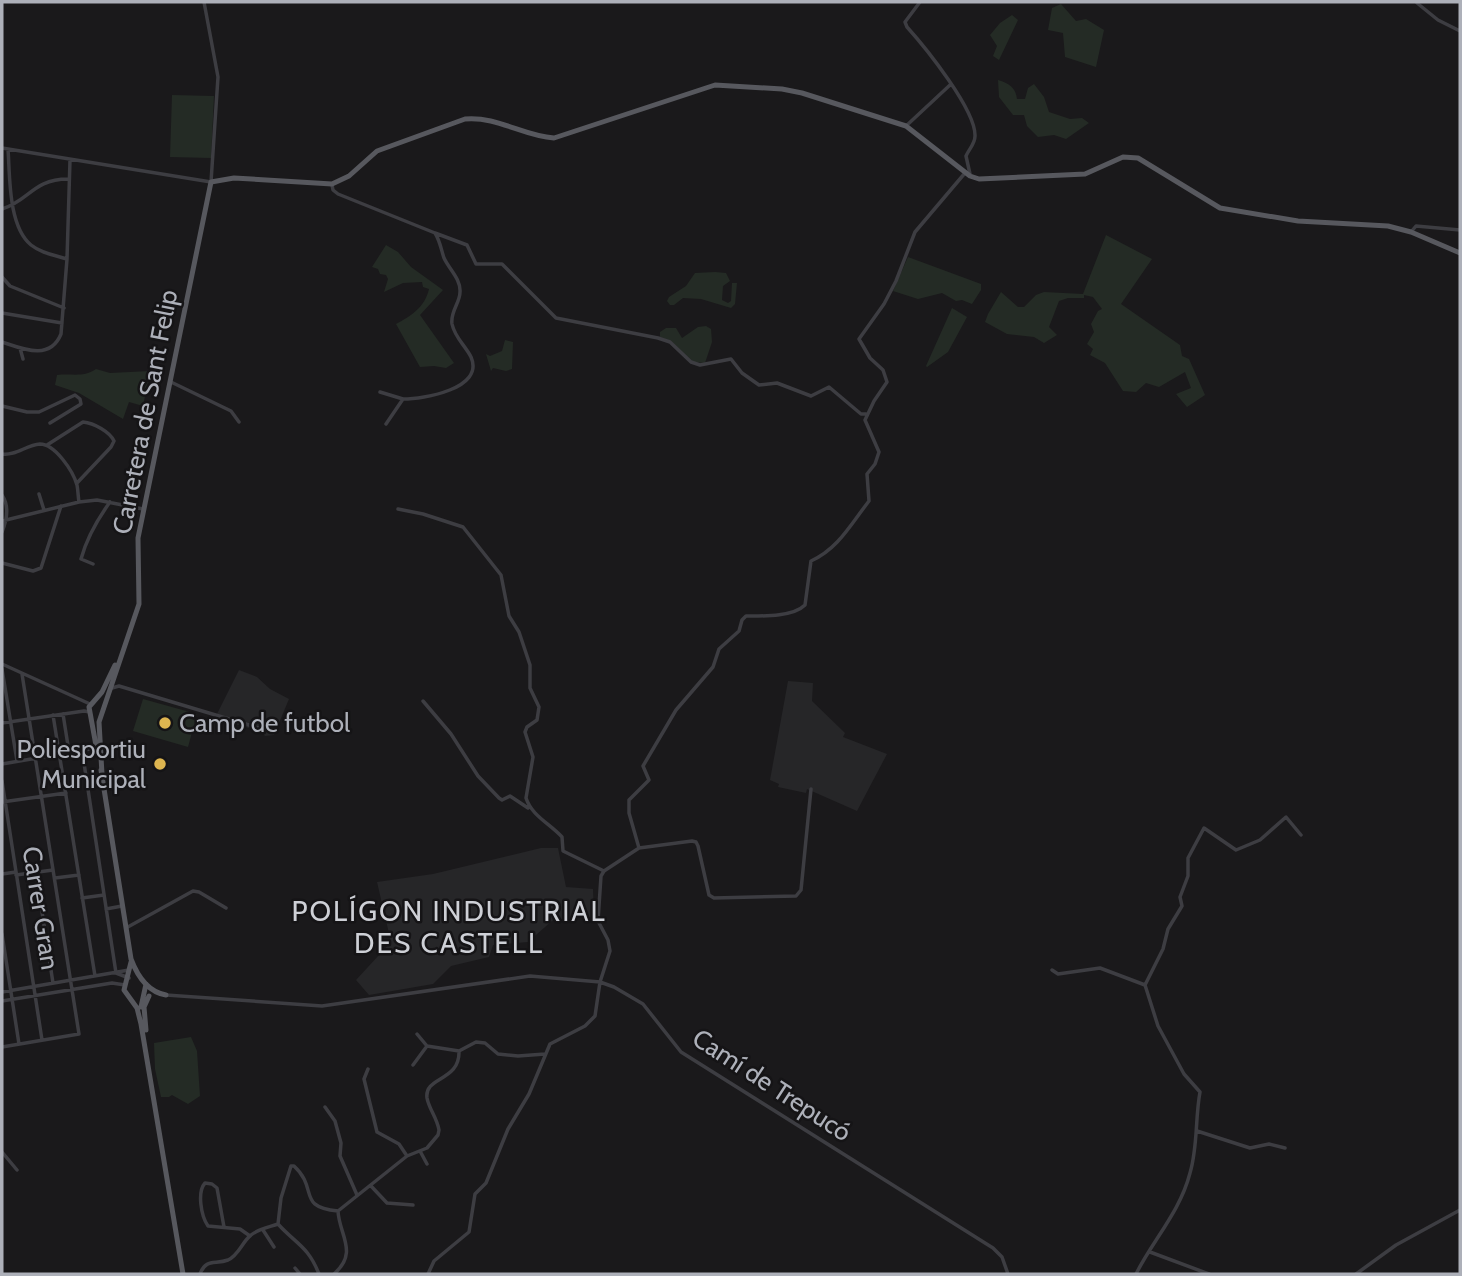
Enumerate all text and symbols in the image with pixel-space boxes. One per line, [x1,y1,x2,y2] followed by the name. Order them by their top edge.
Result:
[106,287,184,537] street label: Carretera de Sant Felip
[179,707,350,739] place label: Camp de futbol
[157,715,173,731] marker: Camp de futbol
[17,733,146,795] place label: Poliesportiu Municipal
[152,756,168,772] marker: Poliesportiu Municipal
[15,844,67,972] street label: Carrer Gran
[291,894,607,960] district label: POLÍGON INDUSTRIAL DES CASTELL
[687,1022,857,1148] street label: Camí de Trepucó

